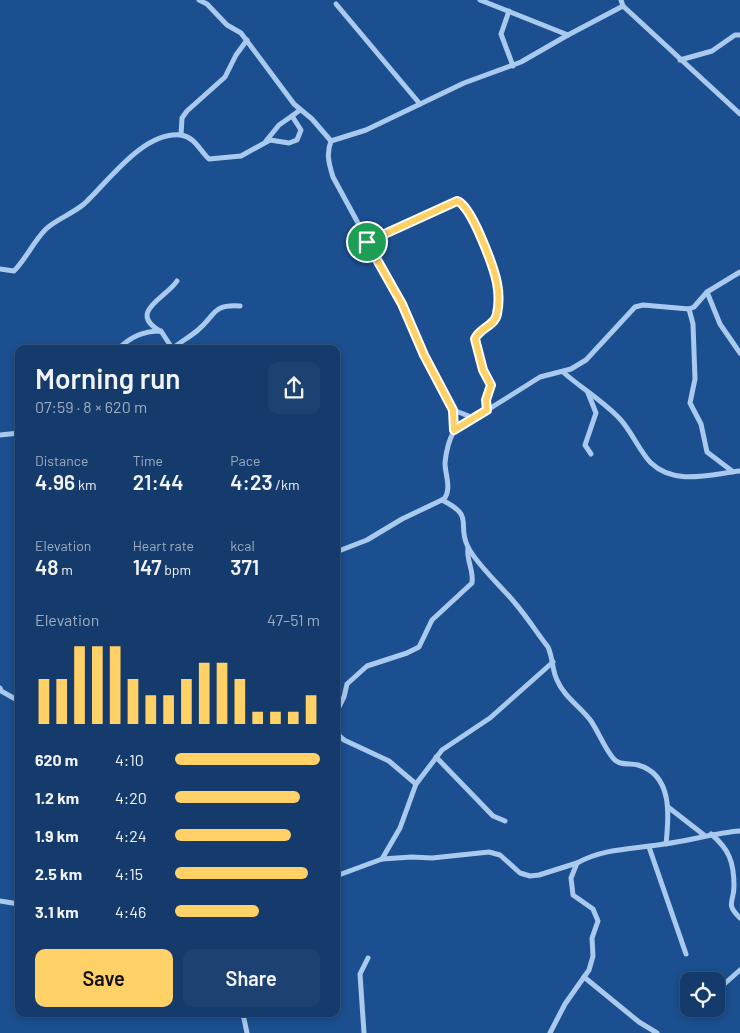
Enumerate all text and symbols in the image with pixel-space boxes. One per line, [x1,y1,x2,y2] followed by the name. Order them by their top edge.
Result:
[346,221,388,263] pin
[353,228,381,256] icon: arrive
[35,361,181,395] text: Morning run
[268,362,320,414] button: share
[35,397,147,416] text: 07:59 · 8 × 620 m
[35,452,88,469] text: Distance
[133,452,163,469] text: Time
[230,452,260,469] text: Pace
[35,469,75,494] text: 4.96
[133,469,183,494] text: 21:44
[230,469,273,494] text: 4:23
[75,476,97,493] text: km
[273,476,300,493] text: /km
[35,537,91,554] text: Elevation
[133,537,194,554] text: Heart rate
[230,537,255,554] text: kcal
[35,554,58,579] text: 48
[133,554,161,579] text: 147
[230,554,259,579] text: 371
[58,561,73,578] text: m
[161,561,191,578] text: bpm
[35,610,99,629] text: Elevation
[267,610,320,629] text: 47–51 m
[35,750,78,769] text: 620 m
[115,750,144,769] text: 4:10
[35,788,79,807] text: 1.2 km
[115,788,147,807] text: 4:20
[35,826,79,845] text: 1.9 km
[115,826,147,845] text: 4:24
[35,864,82,883] text: 2.5 km
[115,864,143,883] text: 4:15
[35,902,79,921] text: 3.1 km
[115,902,146,921] text: 4:46
[35,949,173,1007] button: Save
[183,949,320,1007] button: Share
[680,972,725,1017] map controls
[680,972,725,1017] button: locate

